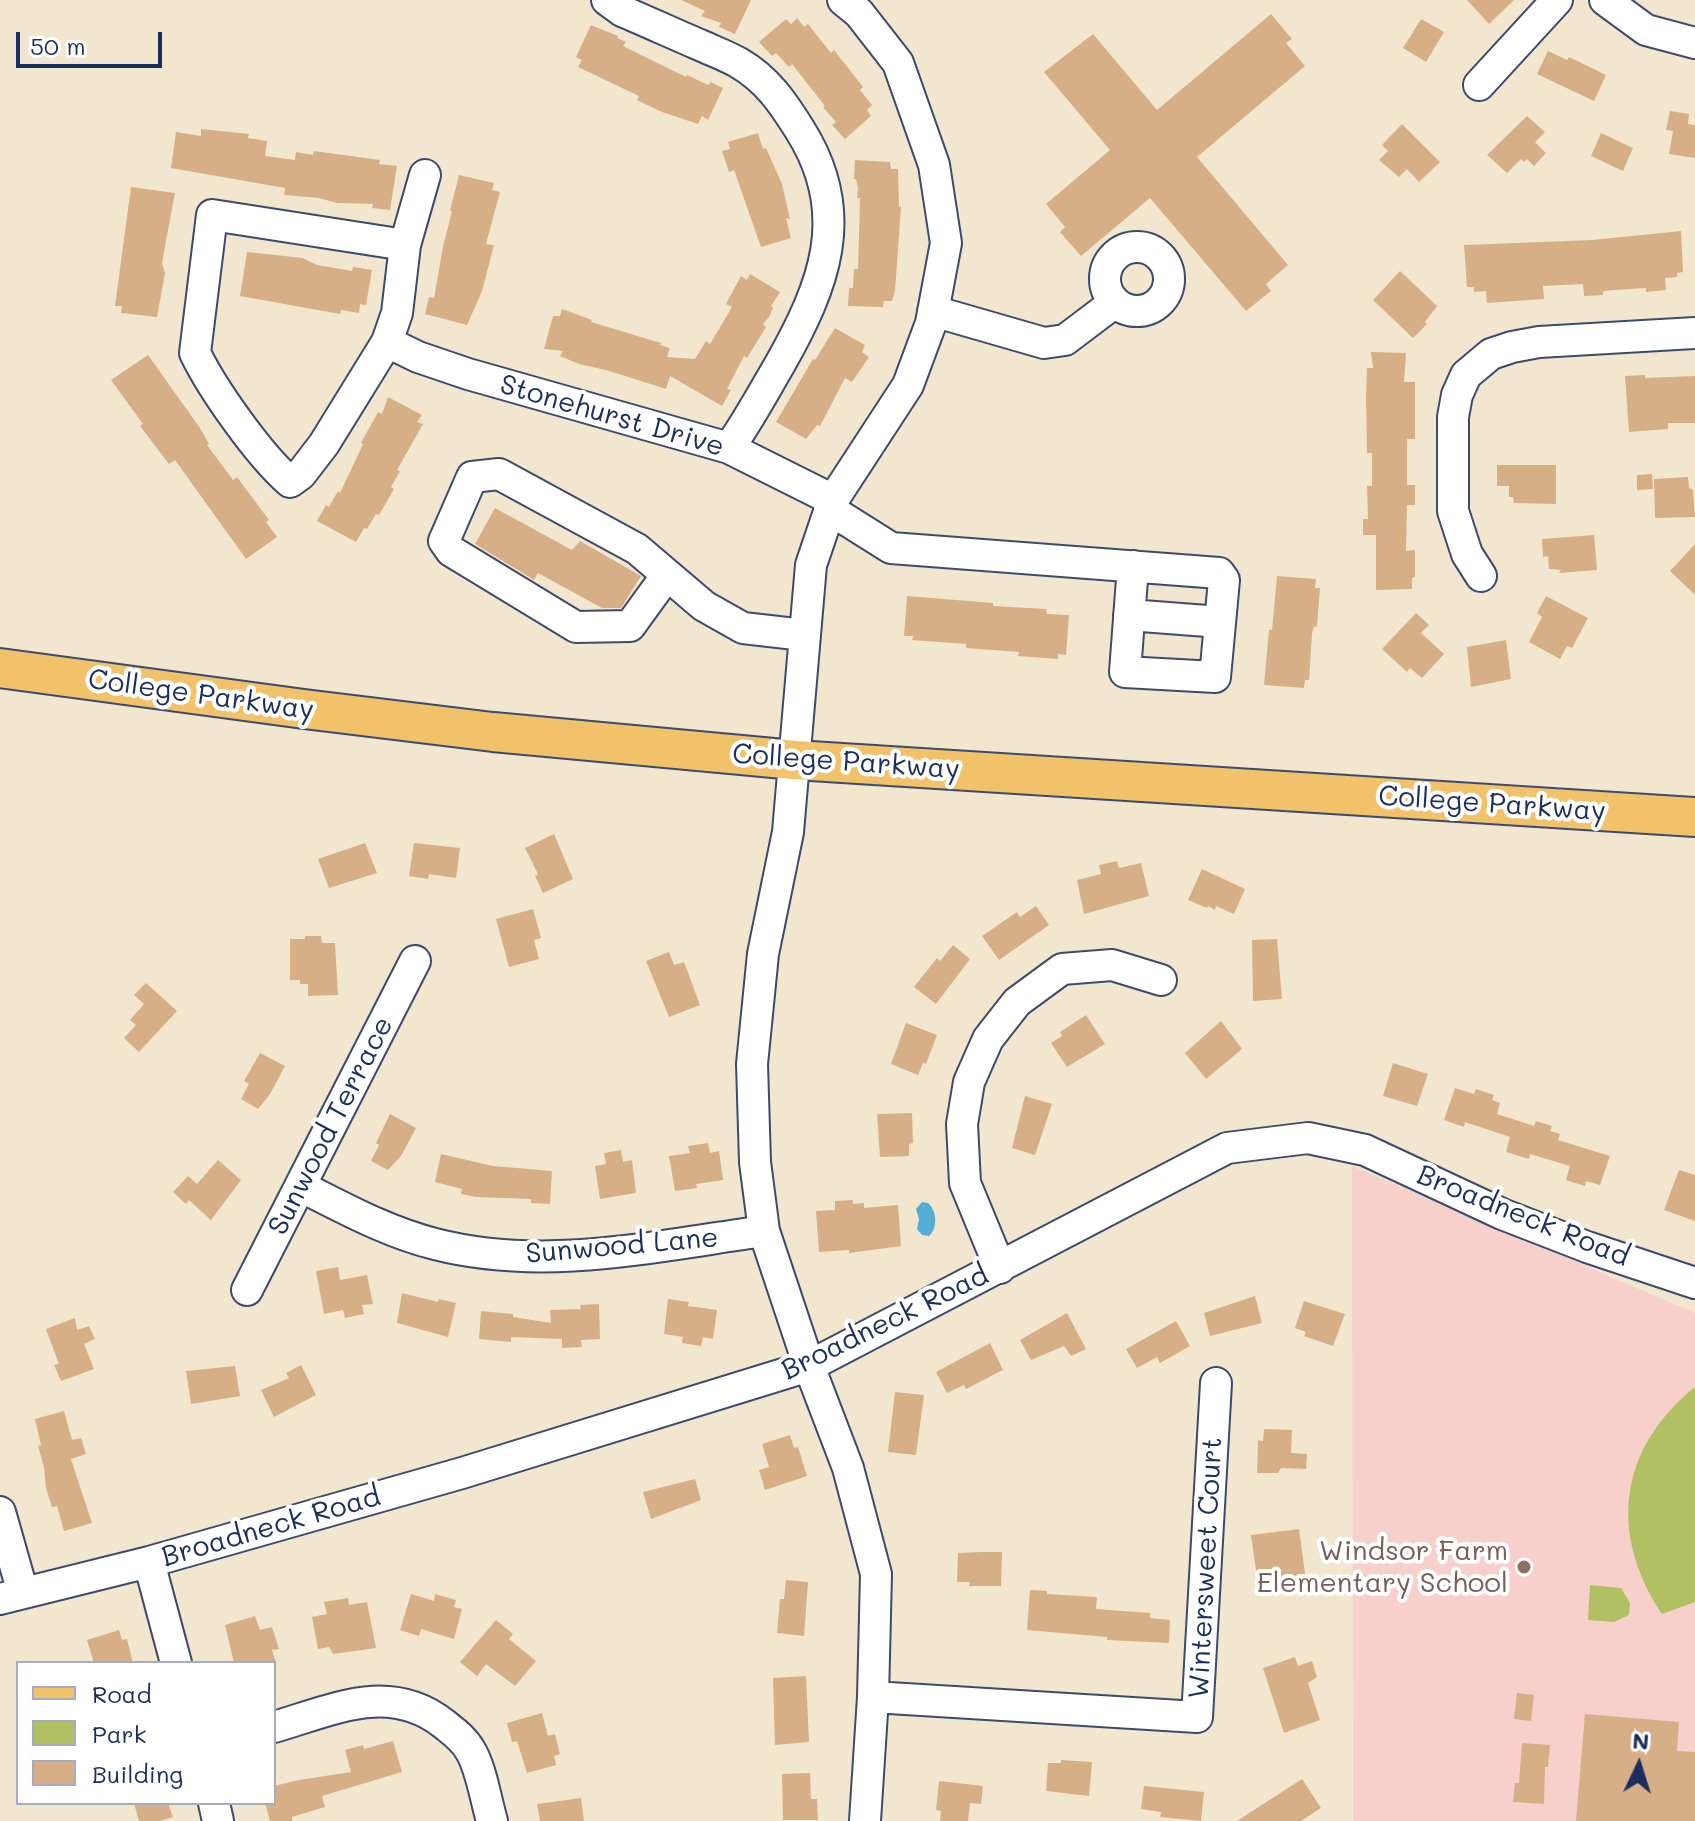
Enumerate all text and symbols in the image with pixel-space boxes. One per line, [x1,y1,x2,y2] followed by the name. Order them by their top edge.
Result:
[20,16,166,66] scale bar
[30,30,86,61] text: 50 m
[496,368,728,464] street label: Stonehurst Drive
[86,663,316,727] street label: College Parkway
[731,737,961,787] street label: College Parkway
[1377,779,1607,829] street label: College Parkway
[261,1011,401,1241] street label: Sunwood Terrace
[1412,1158,1634,1274] street label: Broadneck Road
[524,1221,720,1271] street label: Sunwood Lane
[776,1258,994,1388] street label: Broadneck Road
[1182,1436,1230,1700] street label: Wintersweet Court
[158,1480,384,1574] street label: Broadneck Road
[1257,1534,1508,1600] place label: Windsor Farm Elementary School
[1515,1558,1533,1576] marker: Windsor Farm Elementary School
[16,1661,276,1805] legend
[92,1678,152,1709] text: Road
[92,1718,146,1749] text: Park
[1599,1725,1679,1805] north arrow
[1631,1726,1650,1756] text: N
[92,1758,183,1789] text: Building

